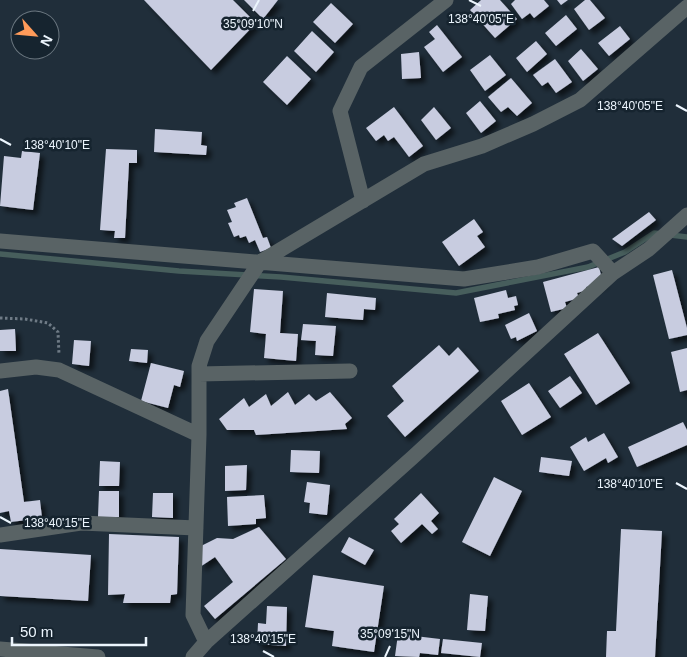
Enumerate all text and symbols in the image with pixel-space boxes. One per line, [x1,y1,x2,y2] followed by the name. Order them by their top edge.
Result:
[10,10,60,60] north arrow
[448,12,514,26] text: 138°40'05"E
[223,17,283,31] text: 35°09'10"N
[37,33,56,49] text: N
[597,99,663,113] text: 138°40'05"E
[24,138,90,152] text: 138°40'10"E
[597,477,663,491] text: 138°40'10"E
[24,516,90,530] text: 138°40'15"E
[12,614,146,646] scale bar
[20,623,53,640] text: 50 m
[360,627,420,641] text: 35°09'15"N
[230,632,296,646] text: 138°40'15"E

